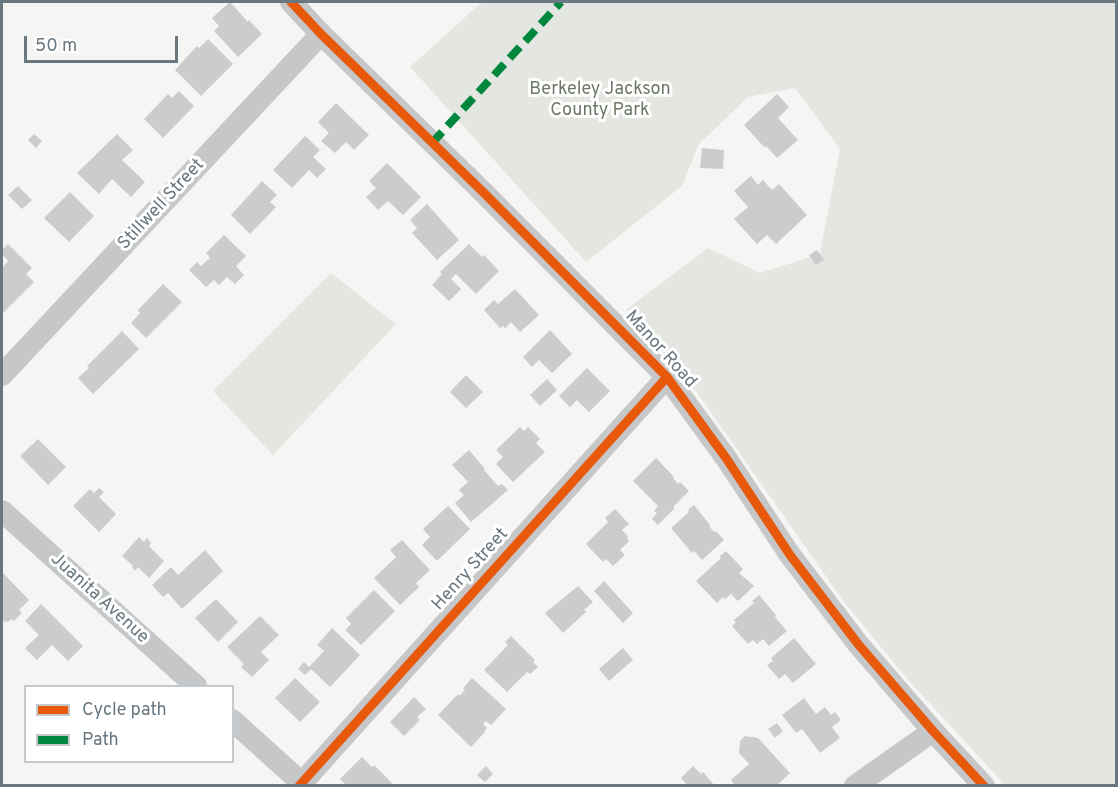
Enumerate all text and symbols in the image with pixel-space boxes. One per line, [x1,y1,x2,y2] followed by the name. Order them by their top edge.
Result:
[27,24,182,62] scale bar
[35,35,77,58] text: 50 m
[529,79,671,122] park label: Berkeley Jackson County Park
[114,155,210,255] street label: Stillwell Street
[620,307,700,393] street label: Manor Road
[428,524,514,616] street label: Henry Street
[45,549,153,649] street label: Juanita Avenue
[24,685,234,763] legend
[82,699,167,722] text: Cycle path
[82,729,119,752] text: Path

